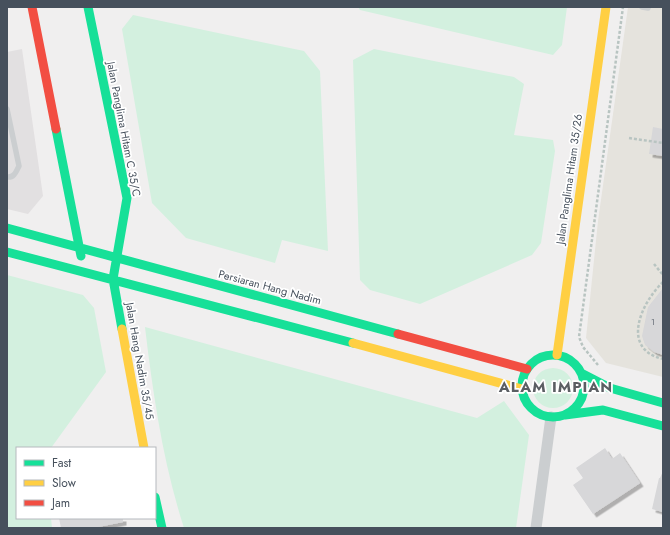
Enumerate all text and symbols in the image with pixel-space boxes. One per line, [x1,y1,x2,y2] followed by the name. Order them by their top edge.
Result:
[103,58,145,198] street label: Jalan Panglima Hitam C 35/C
[552,113,586,247] street label: Jalan Panglima Hitam 35/26
[217,266,323,308] street label: Persiaran Hang Nadim
[121,299,158,421] street label: Jalan Hang Nadim 35/45
[651,315,655,328] house number: 1
[498,376,613,398] district label: ALAM IMPIAN
[16,447,156,519] legend
[52,454,71,472] text: Fast
[52,474,77,492] text: Slow
[50,494,70,512] text: Jam

